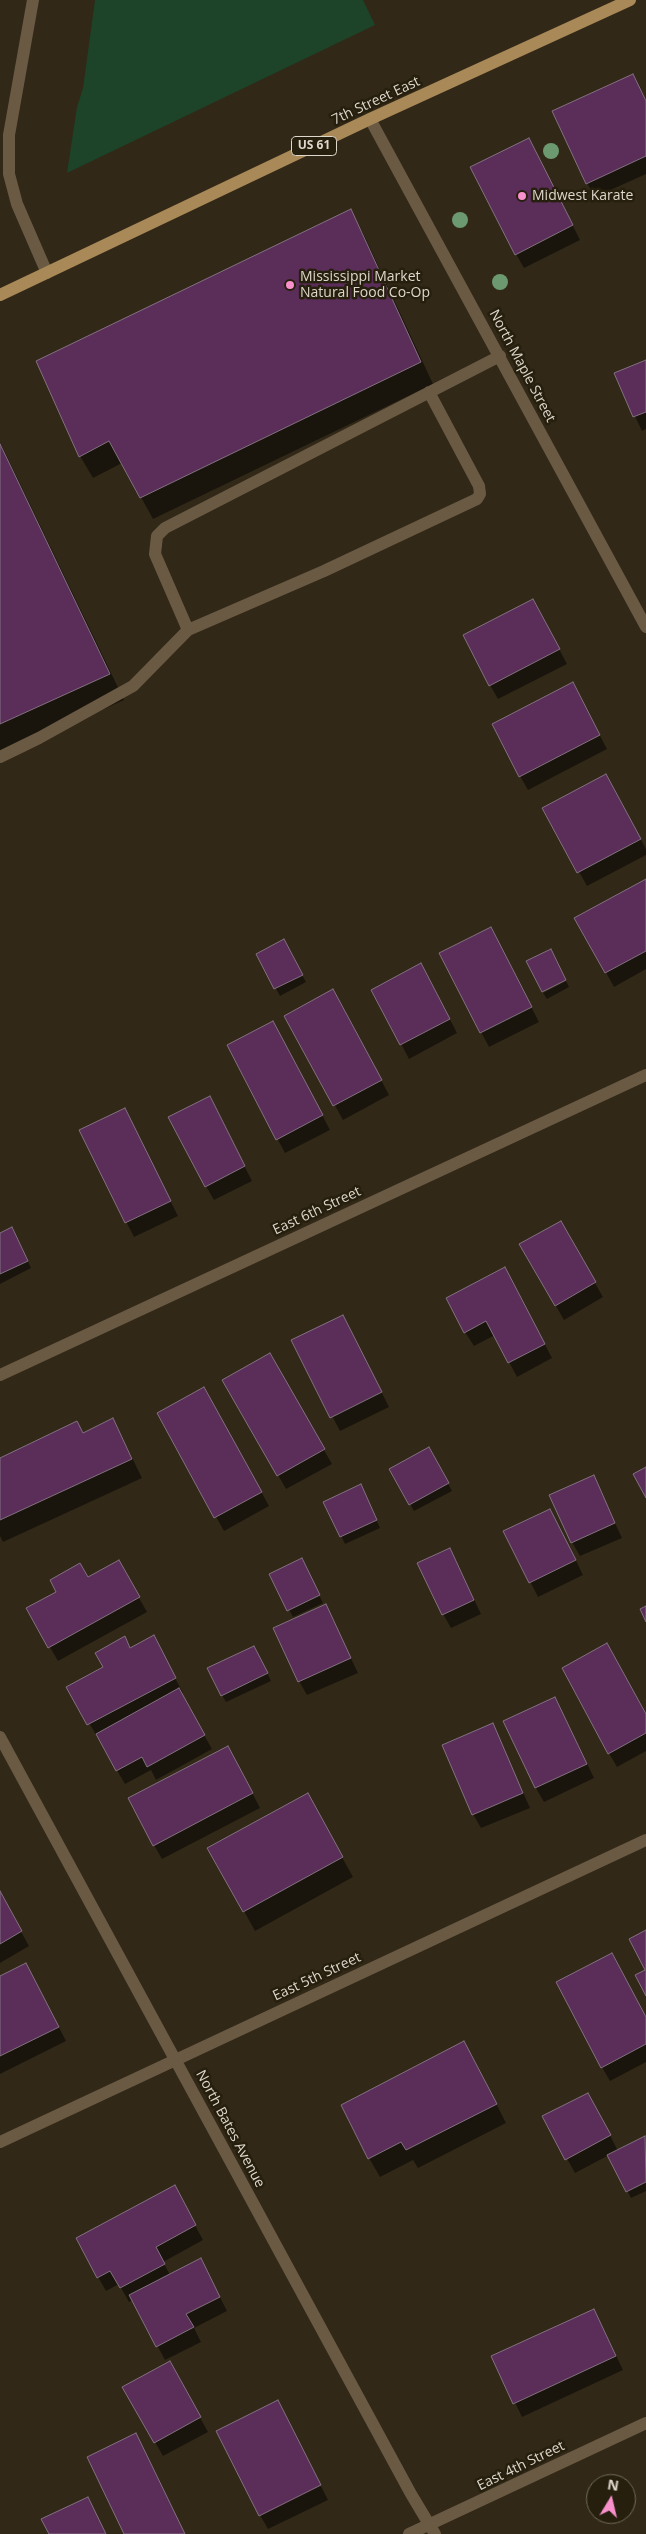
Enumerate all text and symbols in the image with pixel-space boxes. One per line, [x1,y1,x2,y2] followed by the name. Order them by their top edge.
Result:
[329,73,423,129] street label: 7th Street East
[292,136,336,156] road number: US 61
[532,188,633,204] place label: Midwest Karate
[516,190,528,202] marker: Midwest Karate
[300,269,430,302] place label: Mississippi Market Natural Food Co-Op
[284,279,296,291] marker: Mississippi Market Natural Food Co-Op
[485,307,559,425] street label: North Maple Street
[270,1183,364,1239] street label: East 6th Street
[270,1949,364,2005] street label: East 5th Street
[192,2067,268,2191] street label: North Bates Avenue
[475,2438,567,2494] street label: East 4th Street
[586,2474,636,2524] north arrow
[606,2474,620,2495] text: N

